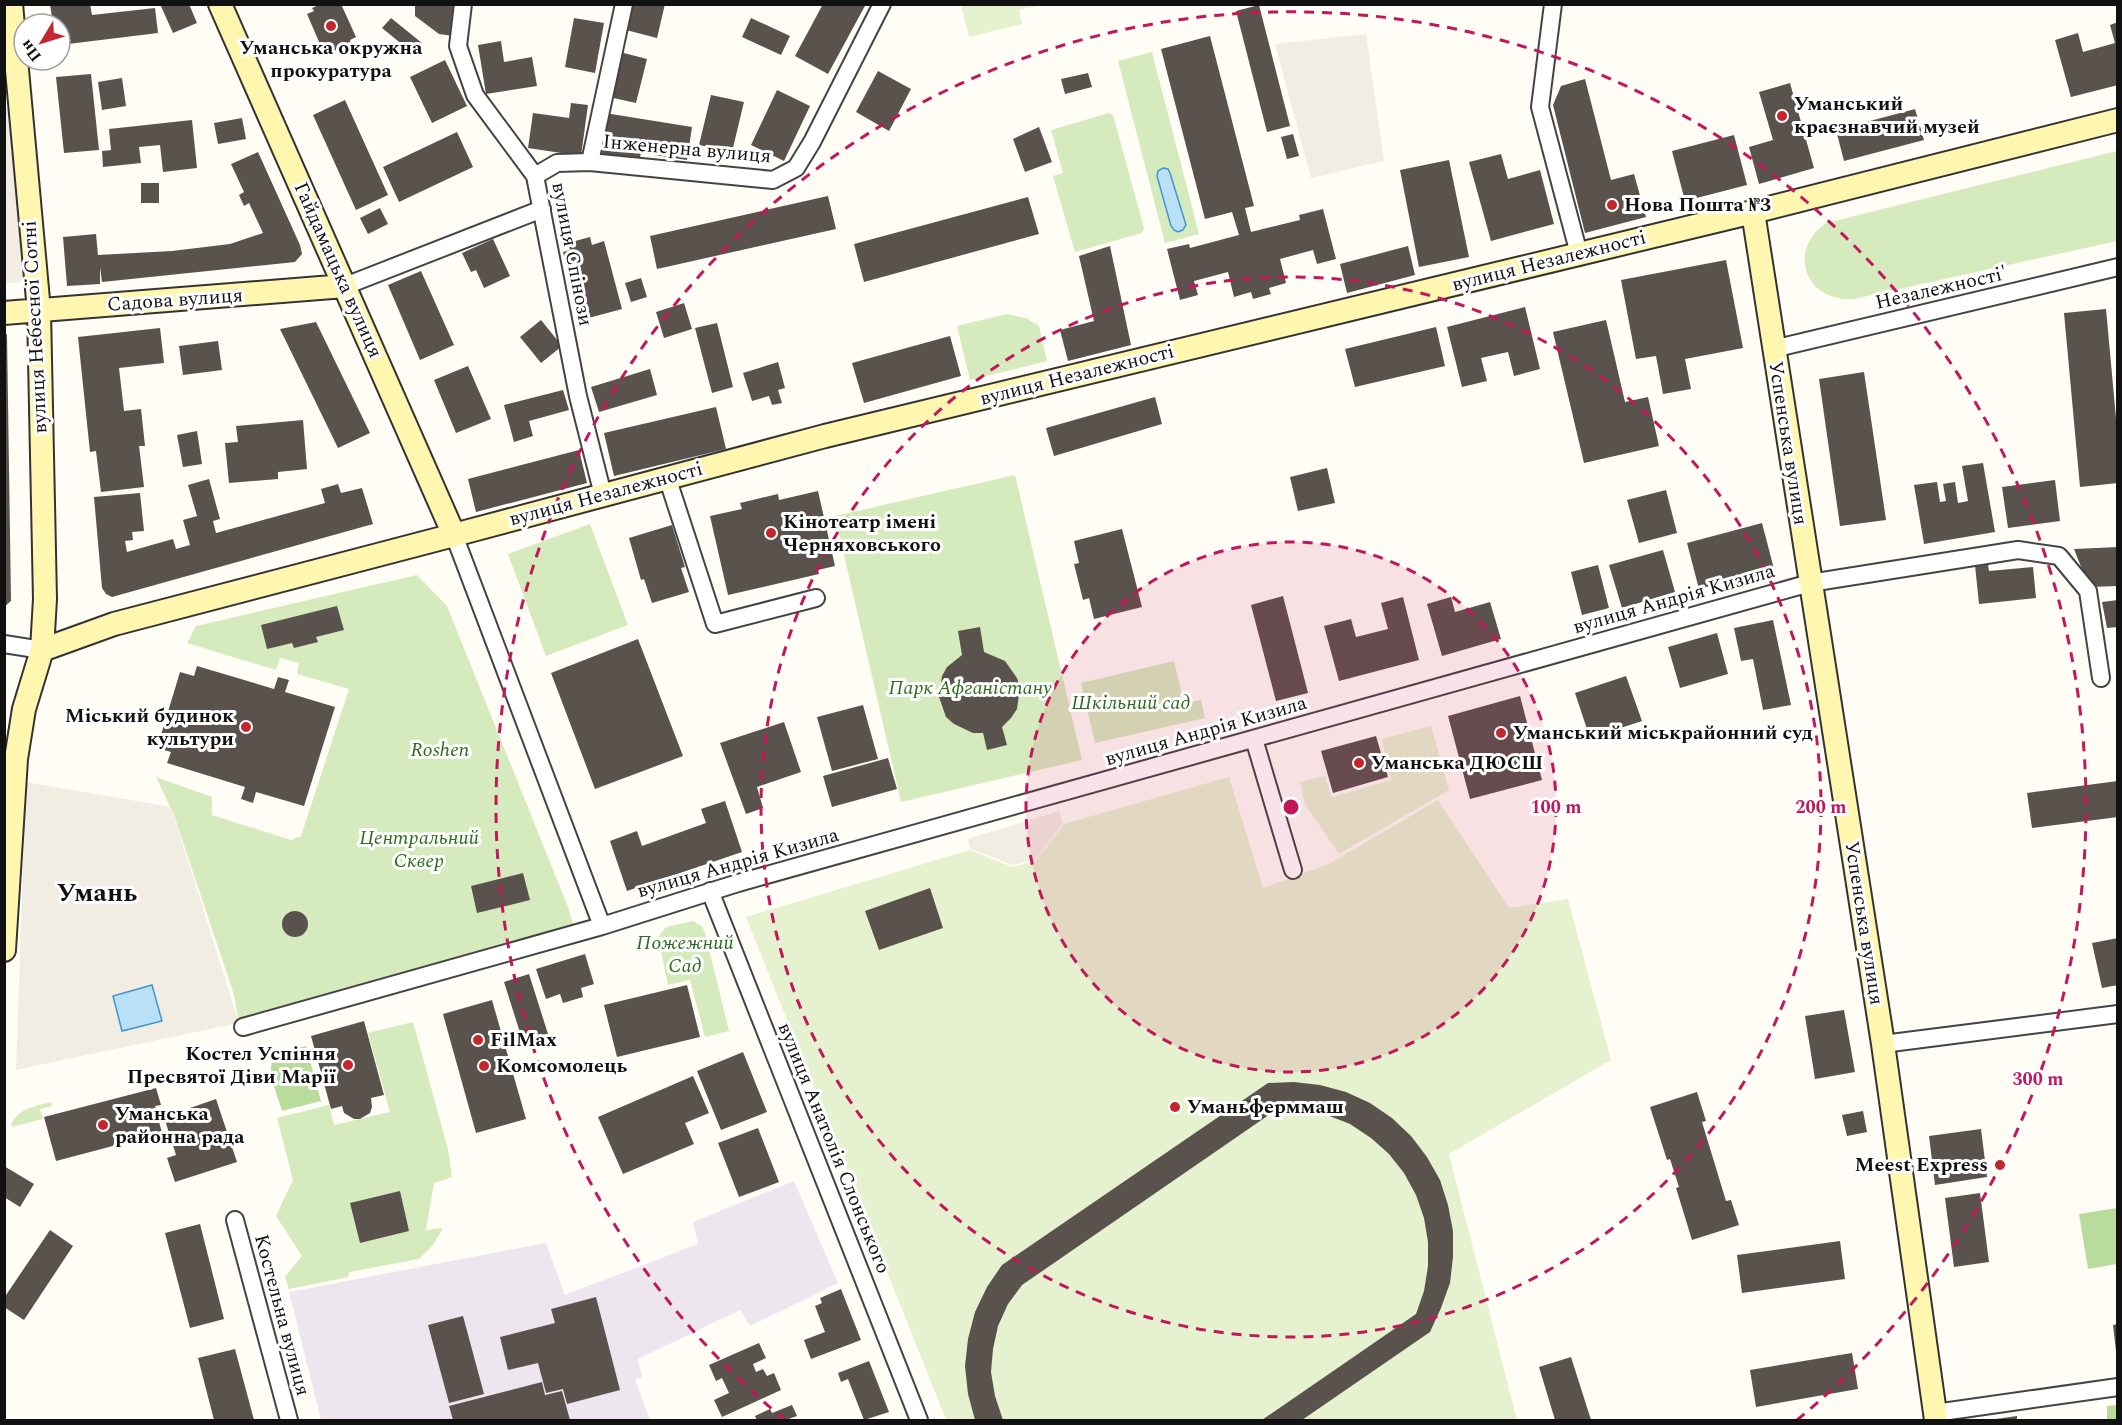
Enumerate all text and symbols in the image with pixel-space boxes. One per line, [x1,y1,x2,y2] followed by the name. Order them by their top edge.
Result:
[12,12,72,72] north arrow
[324,19,338,33] marker: Уманська окружна прокуратура
[240,33,423,86] place label: Уманська окружна прокуратура
[14,34,48,67] text: Пн
[1794,89,1980,142] place label: Уманський краєзнавчий музей
[1775,109,1789,123] marker: Уманський краєзнавчий музей
[602,127,772,171] street label: Інженерна вулиця
[286,177,390,363] street label: Гайдамацька вулиця
[543,179,601,329] street label: вулиця Спінози
[1624,190,1771,220] place label: Нова Пошта №3
[1605,198,1619,212] marker: Нова Пошта №3
[14,220,56,434] street label: вулиця Небесної Сотні
[1449,222,1649,300] street label: вулиця Незалежності
[1872,258,2010,318] street label: Незалежності'
[106,280,244,320] street label: Садова вулиця
[977,336,1177,414] street label: вулиця Незалежності
[1760,359,1816,527] street label: Успенська вулиця
[506,454,706,534] street label: вулиця Незалежності
[783,507,941,560] place label: Кінотеатр імені Черняховського
[764,526,778,540] marker: Кінотеатр імені Черняховського
[1570,556,1779,642] street label: вулиця Андрія Кизила
[888,673,1052,703] park label: Парк Афганістану
[1071,688,1191,718] park label: Шкільний сад
[1102,688,1311,774] street label: вулиця Андрія Кизила
[65,701,234,754] place label: Міський будинок культури
[1513,718,1813,748] place label: Уманський міськрайонний суд
[239,720,253,734] marker: Міський будинок культури
[1494,726,1508,740] marker: Уманський міськрайонний суд
[411,735,470,765] park label: Roshen
[1371,748,1543,778] place label: Уманська ДЮСШ
[1352,756,1366,770] marker: Уманська ДЮСШ
[1530,794,1582,821] text: 100 m
[1795,794,1847,821] text: 200 m
[1281,797,1301,817] centre of rings
[634,820,843,906] street label: вулиця Андрія Кизила
[359,823,479,876] park label: Центральний Сквер
[1836,839,1892,1007] street label: Успенська вулиця
[57,873,137,913] district label: Умань
[636,928,734,981] park label: Пожежний Сад
[770,1018,898,1278] street label: вулиця Анатолія Слонського
[490,1025,557,1055] place label: FilMax
[471,1033,485,1047] marker: FilMax
[127,1039,336,1092] place label: Костел Успіння Пресвятої Діви Марії
[496,1051,627,1081] place label: Комсомолець
[341,1058,355,1072] marker: Костел Успіння Пресвятої Діви Марії
[477,1059,491,1073] marker: Комсомолець
[2012,1066,2064,1093] text: 300 m
[1187,1092,1344,1122] place label: Уманьферммаш
[115,1099,245,1152] place label: Уманська районна рада
[1168,1100,1182,1114] marker: Уманьферммаш
[96,1118,110,1132] marker: Уманська районна рада
[1855,1150,1988,1180] place label: Meest Express
[1993,1158,2007,1172] marker: Meest Express
[246,1231,318,1399] street label: Костельна вулиця

